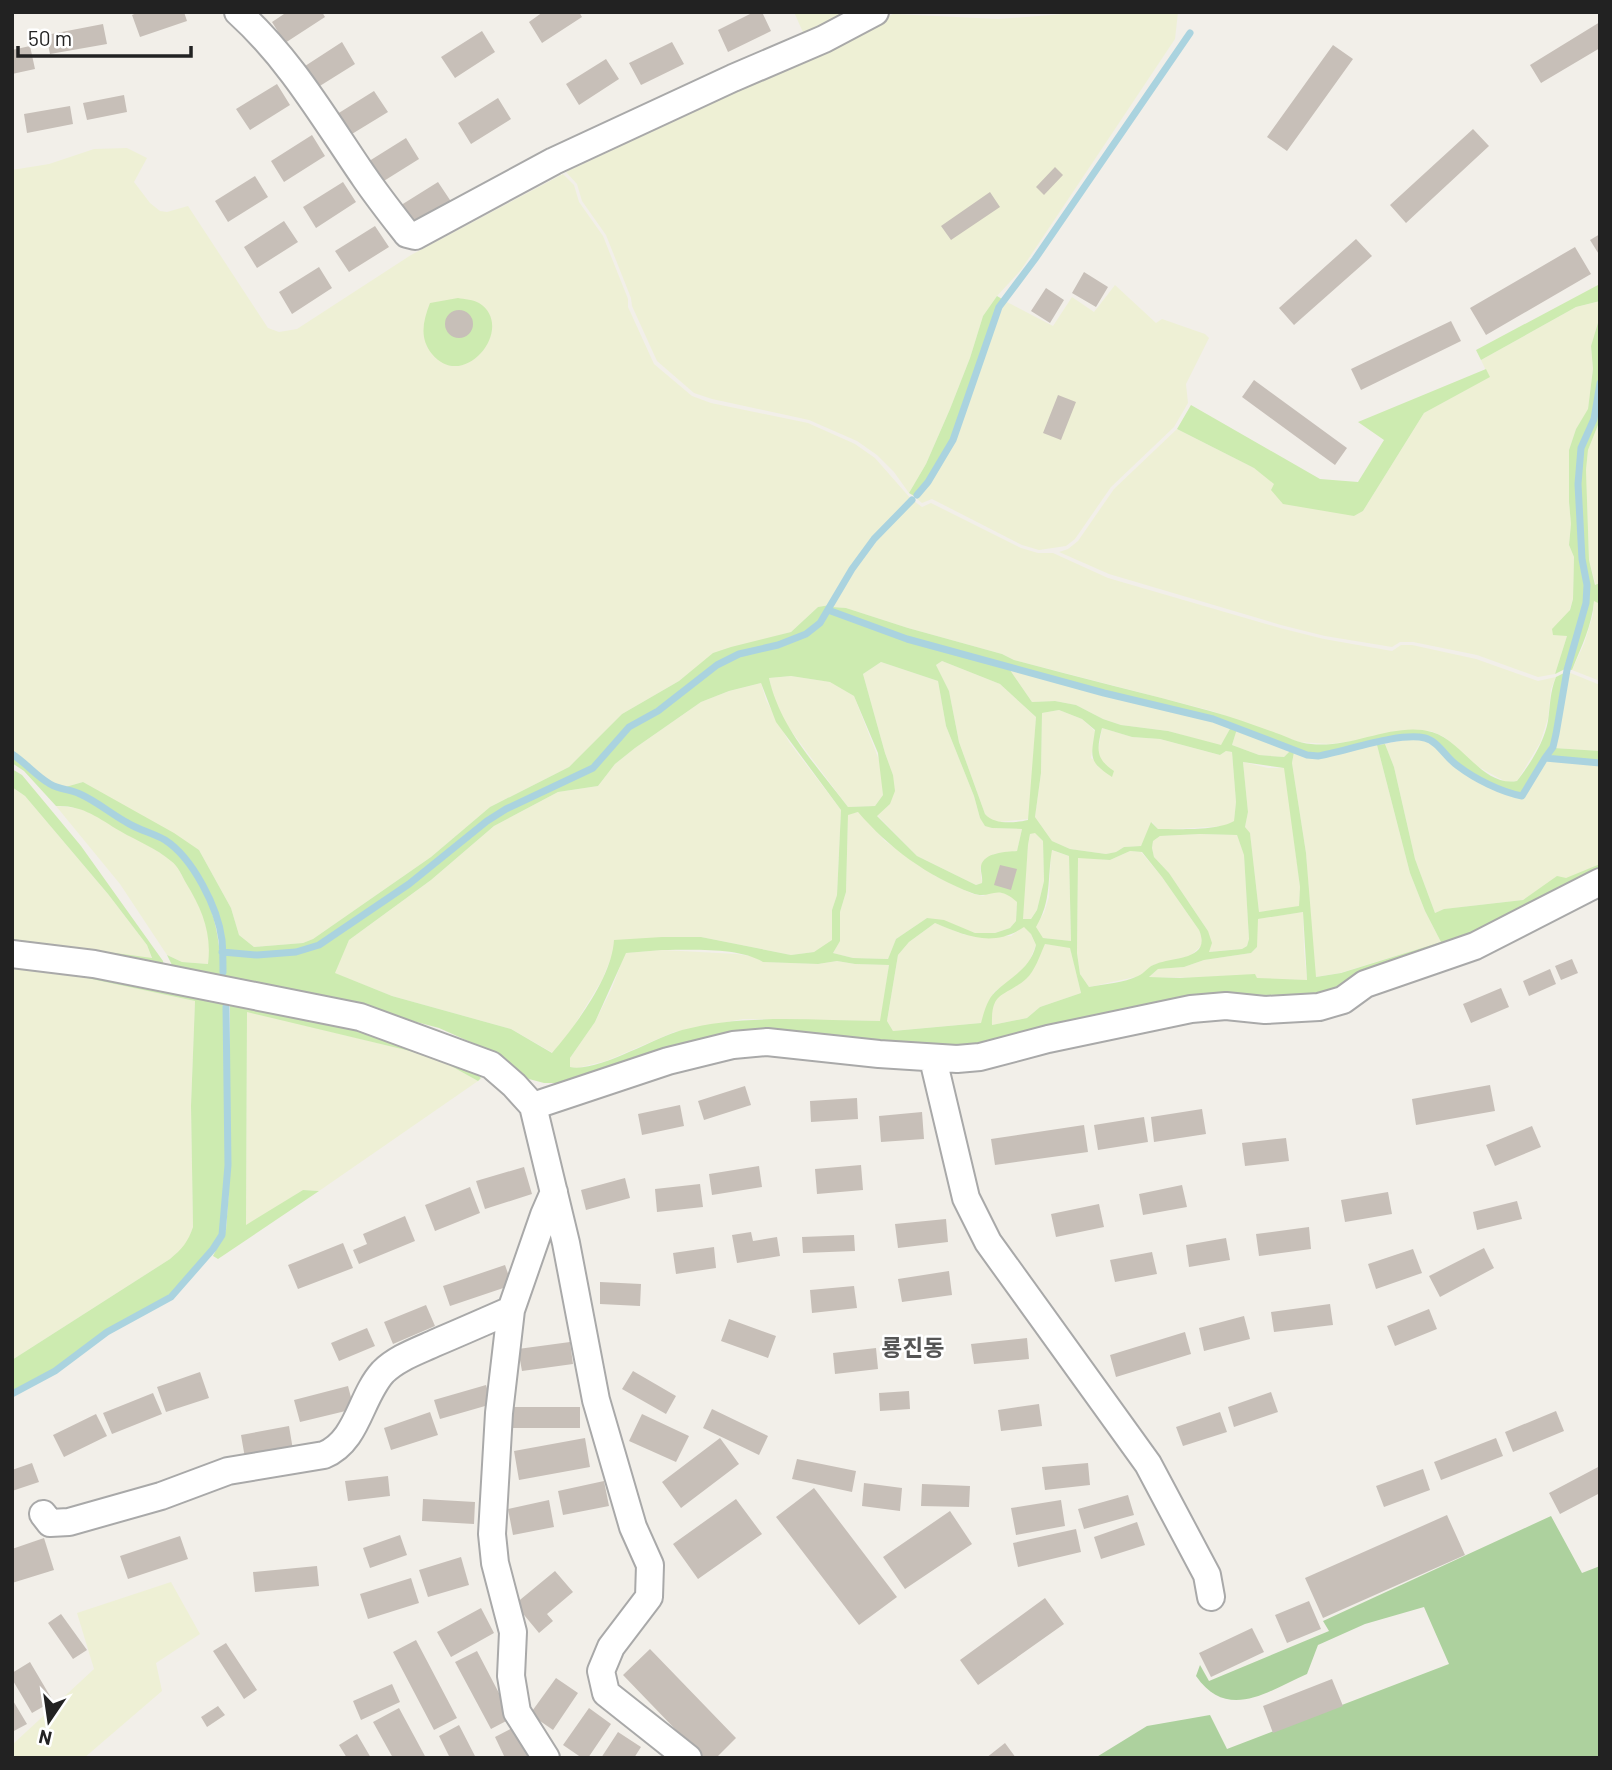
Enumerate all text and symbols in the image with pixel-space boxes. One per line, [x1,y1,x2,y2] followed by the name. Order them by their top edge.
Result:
[18,14,191,58] scale bar
[28,25,72,50] text: 50 m
[881,1333,945,1361] district label: 룡진동
[14,1686,84,1756] north arrow
[36,1725,54,1751] text: N

